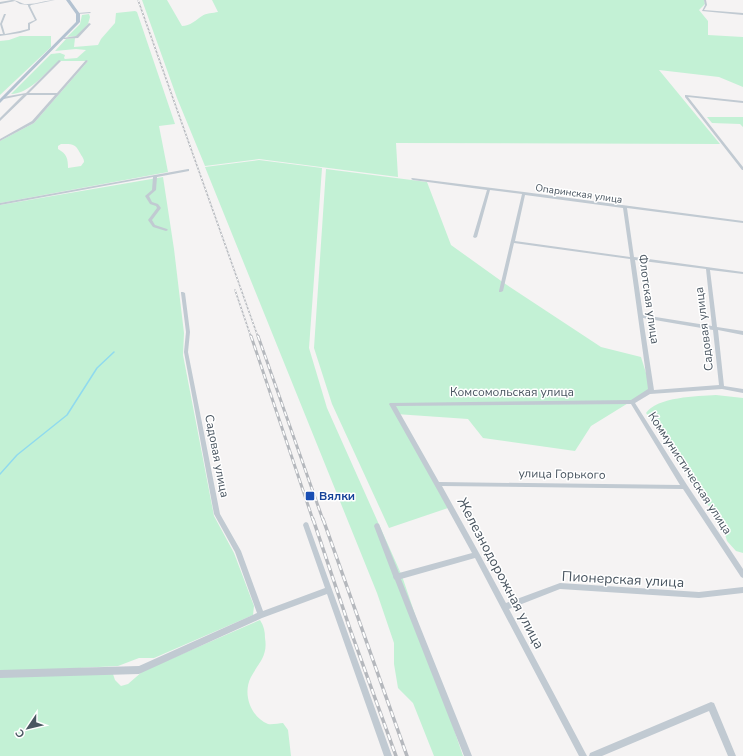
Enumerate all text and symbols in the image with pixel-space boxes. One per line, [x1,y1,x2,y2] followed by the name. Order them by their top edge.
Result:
[534,181,623,207] street label: Опаринская улица
[635,253,663,345] street label: Флотская улица
[691,286,717,372] street label: Садовая улица
[450,384,574,400] street label: Комсомольская улица
[644,409,736,537] street label: Коммунистическая улица
[201,413,233,499] street label: Садовая улица
[518,465,606,483] street label: улица Горького
[319,488,355,504] place label: Вялки
[304,490,316,502] marker: Вялки
[452,494,549,652] street label: Железнодорожная улица
[561,567,685,592] street label: Пионерская улица
[8,708,48,748] north arrow
[12,726,29,741] text: С

